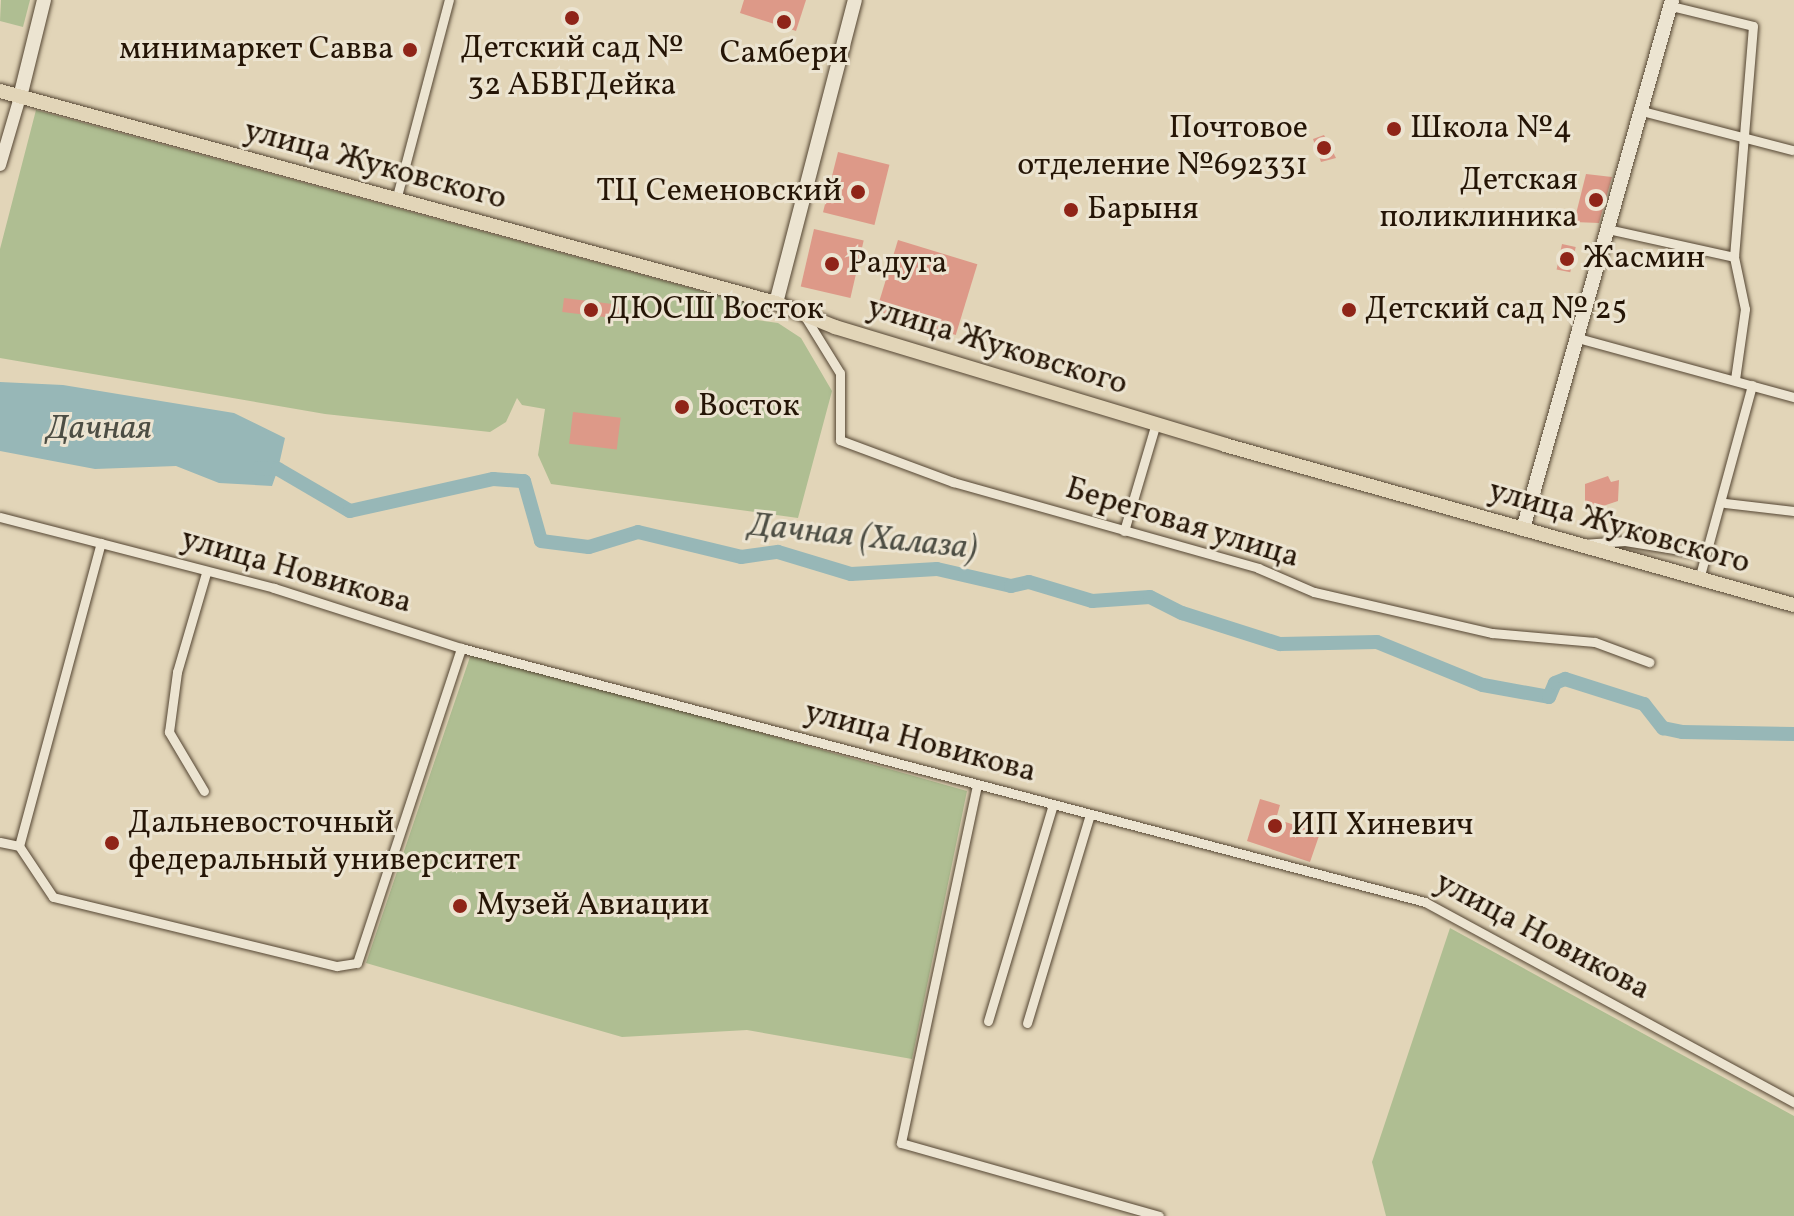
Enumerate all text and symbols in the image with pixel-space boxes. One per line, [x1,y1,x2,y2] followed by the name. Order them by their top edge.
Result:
[563,9,581,27] marker: Детский сад № 32 АБВГДейка
[775,13,793,31] marker: Самбери
[119,31,394,69] place label: минимаркет Савва
[460,31,684,106] place label: Детский сад № 32 АБВГДейка
[720,35,848,73] place label: Самбери
[401,41,419,59] marker: минимаркет Савва
[1410,110,1572,148] place label: Школа №4
[1017,111,1308,186] place label: Почтовое отделение №692331
[240,113,510,219] street label: улица Жуковского
[1385,120,1403,138] marker: Школа №4
[1315,139,1333,157] marker: Почтовое отделение №692331
[1379,163,1578,238] place label: Детская поликлиника
[596,173,842,211] place label: ТЦ Семеновский
[849,183,867,201] marker: ТЦ Семеновский
[1585,189,1607,211] marker: Детская поликлиника
[1087,191,1199,229] place label: Барыня
[1062,201,1080,219] marker: Барыня
[1583,240,1705,278] place label: Жасмин
[848,245,948,283] place label: Радуга
[1558,250,1576,268] marker: Жасмин
[823,255,841,273] marker: Радуга
[862,289,1132,405] street label: улица Жуковского
[607,291,824,329] place label: ДЮСШ Восток
[1365,291,1627,329] place label: Детский сад № 25
[582,301,600,319] marker: ДЮСШ Восток
[1340,301,1358,319] marker: Детский сад № 25
[698,388,800,426] place label: Восток
[673,398,691,416] marker: Восток
[46,410,152,450] water label: Дачная
[1060,470,1304,578] street label: Береговая улица
[1484,472,1754,584] street label: улица Жуковского
[746,506,980,570] water label: Дачная (Халаза)
[176,521,416,623] street label: улица Новикова
[800,694,1040,792] street label: улица Новикова
[128,806,521,881] place label: Дальневосточный федеральный университет
[1291,807,1474,845] place label: ИП Хиневич
[1266,817,1284,835] marker: ИП Хиневич
[103,834,121,852] marker: Дальневосточный федеральный университет
[1428,864,1656,1010] street label: улица Новикова
[476,887,709,925] place label: Музей Авиации
[451,897,469,915] marker: Музей Авиации

